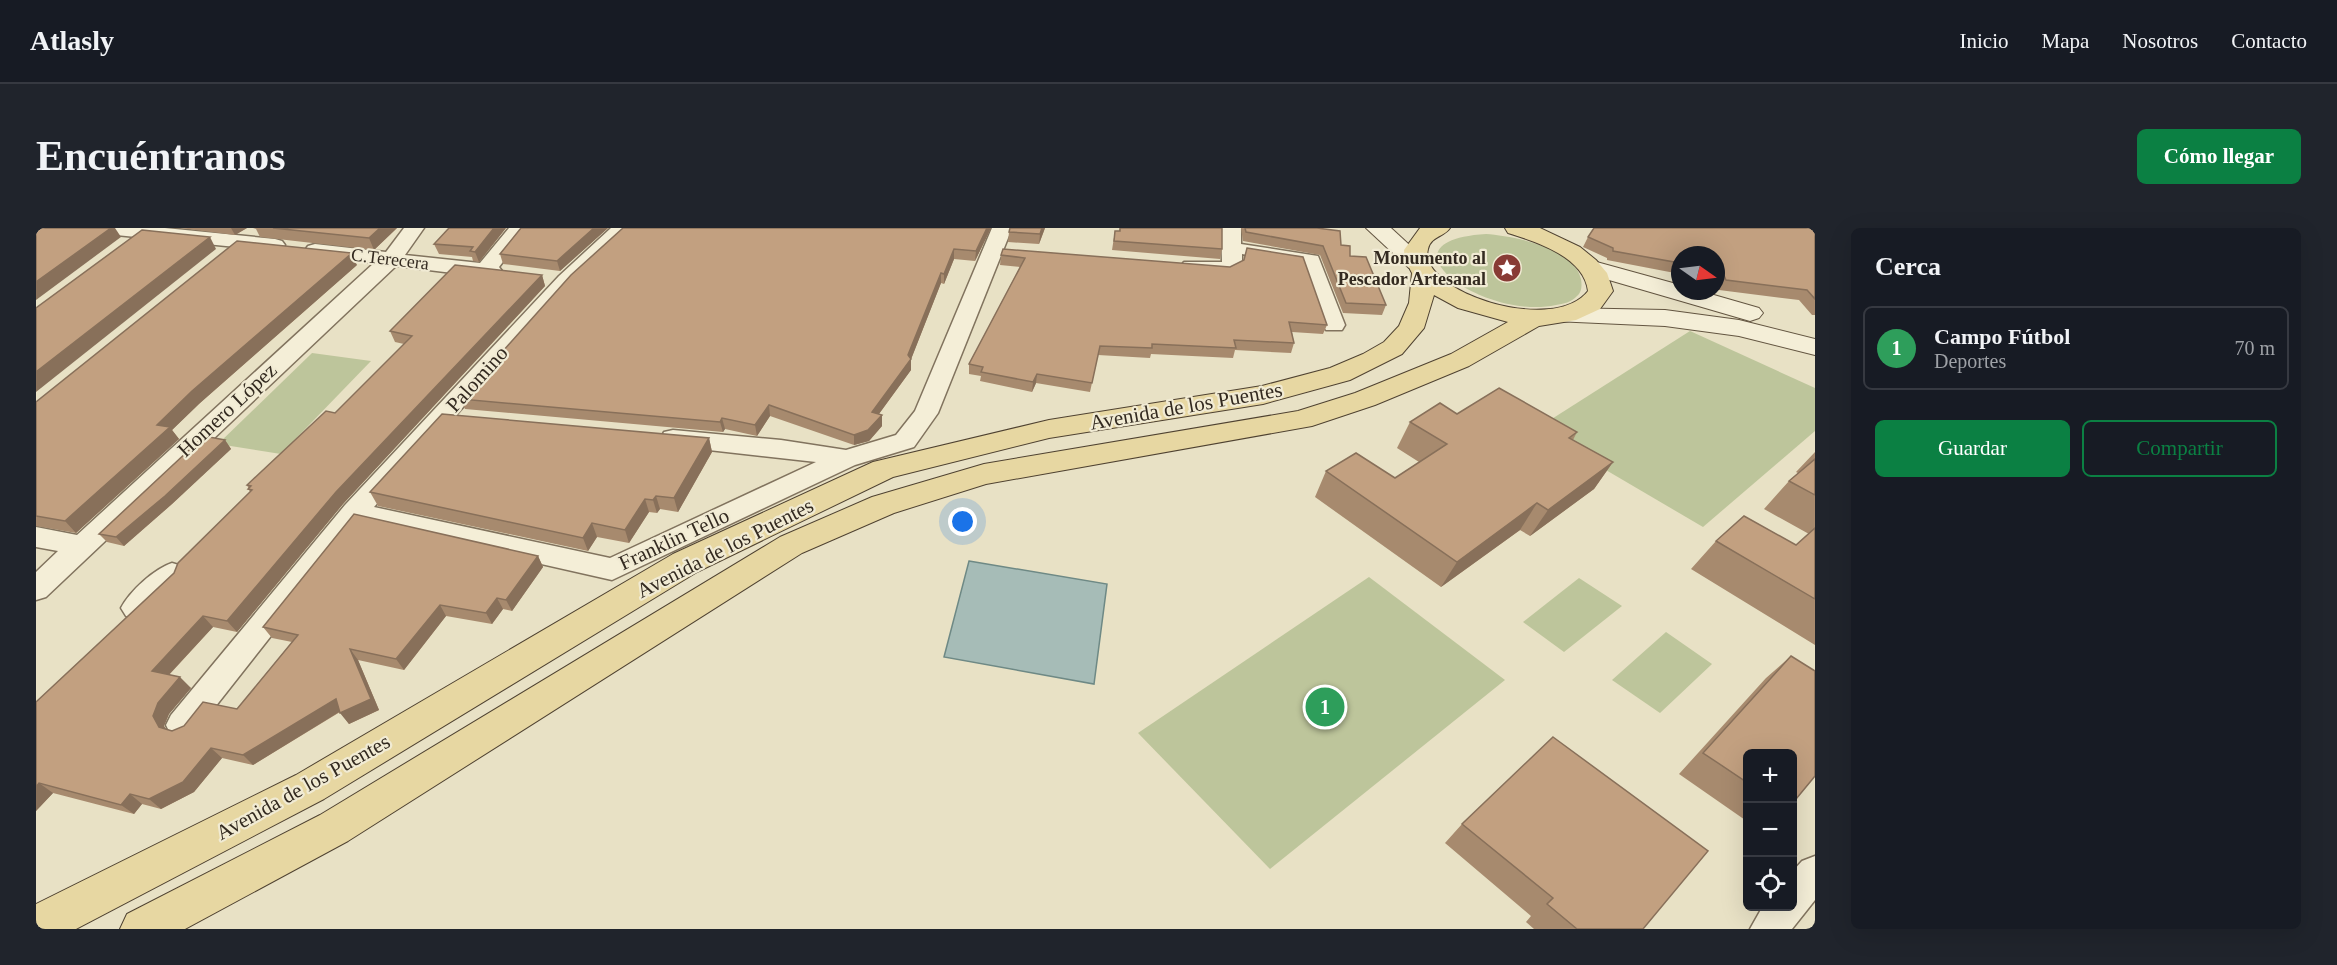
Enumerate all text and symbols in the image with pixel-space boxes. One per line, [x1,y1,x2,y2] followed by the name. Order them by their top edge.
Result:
[30,25,114,56] text: Atlasly
[1960,29,2009,53] text: Inicio
[2042,29,2089,53] text: Mapa
[2122,29,2198,53] text: Nosotros
[2231,29,2307,53] text: Contacto
[2137,129,2301,184] button: Cómo llegar
[36,133,286,179] text: Encuéntranos
[350,244,430,274] street label: C.Terecera
[1671,246,1725,300] north arrow
[1338,248,1486,289] place label: Monumento al Pescador Artesanal
[1491,252,1523,284] place icon: Monumento al Pescador Artesanal
[1875,252,1941,281] text: Cerca
[1934,324,2070,349] text: Campo Fútbol
[1892,337,1902,359] text: 1
[2234,337,2275,359] text: 70 m
[441,341,513,417] street label: Palomino
[1934,350,2006,372] text: Deportes
[173,358,281,462] street label: Homero López
[1088,377,1284,435] street label: Avenida de los Puentes
[1875,420,2070,477] button: Guardar
[2082,420,2277,477] button: Compartir
[633,493,817,603] street label: Avenida de los Puentes
[615,503,733,575] street label: Franklin Tello
[948,507,977,536] your location
[1306,684,1344,730] pin: 1
[212,729,394,845] street label: Avenida de los Puentes
[1743,749,1797,911] map controls
[1743,749,1797,803] button: +
[1743,803,1797,857] button: −
[1743,857,1797,911] button: locate

